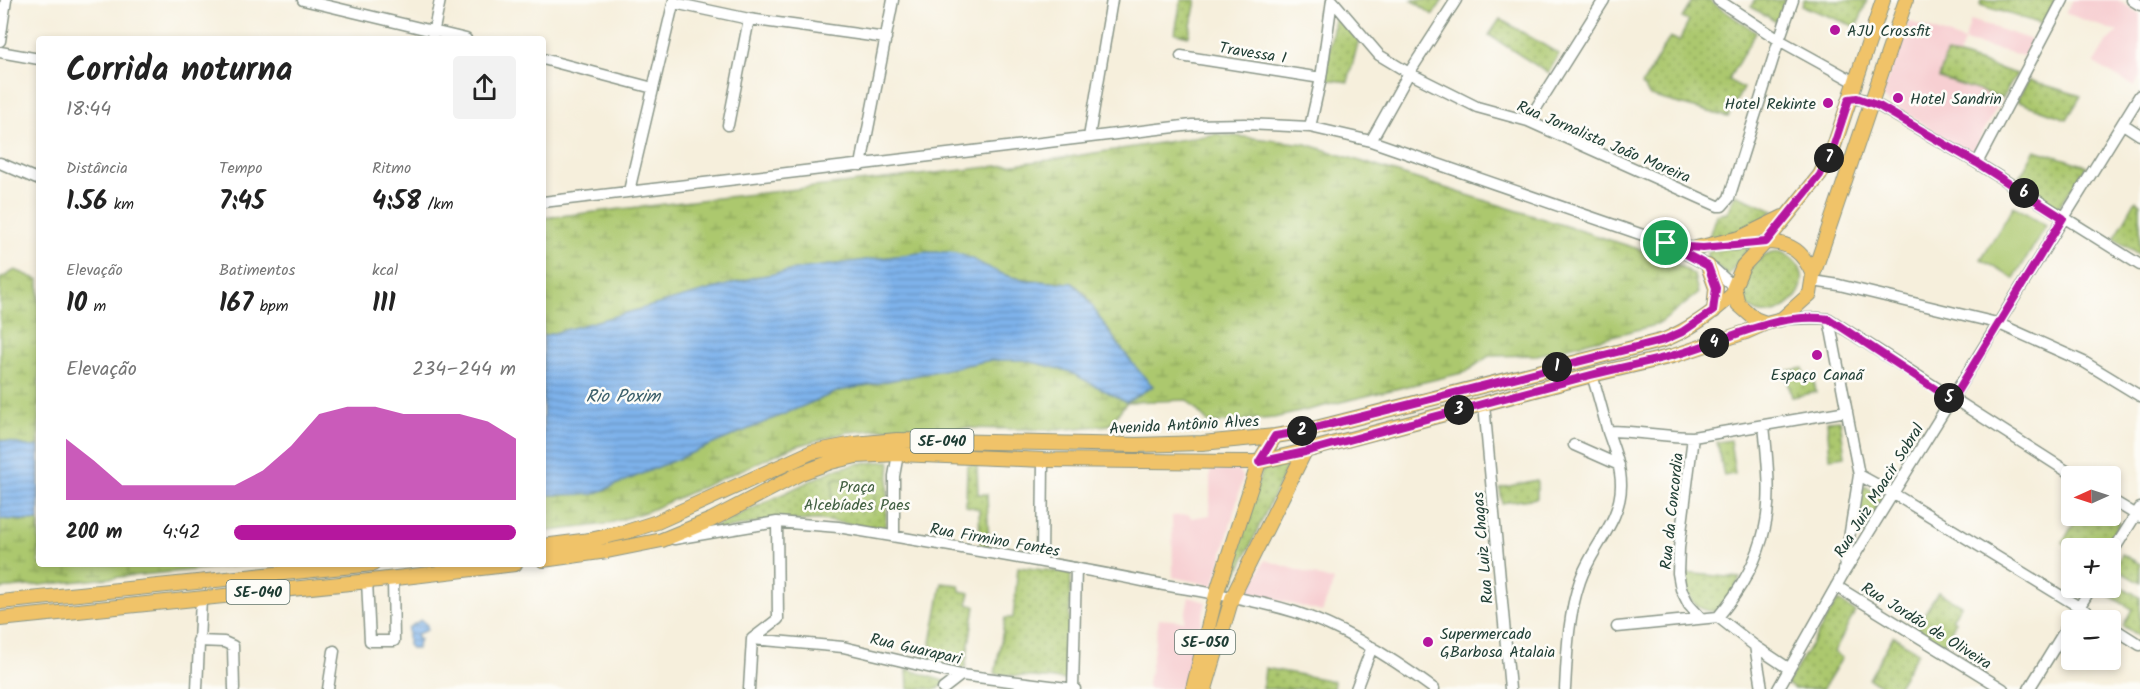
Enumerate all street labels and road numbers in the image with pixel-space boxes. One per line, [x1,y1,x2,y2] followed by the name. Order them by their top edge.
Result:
[1217,36,1288,71] street label: Travessa I
[1513,94,1694,190] street label: Rua Jornalista João Moreira
[1109,409,1260,442] street label: Avenida Antônio Alves
[1828,419,1931,563] street label: Rua Juiz Moacir Sobral
[910,429,974,453] road number: SE-040
[1654,452,1691,571] street label: Rua da Concordia
[1466,491,1501,605] street label: Rua Luiz Chagas
[928,517,1062,564] street label: Rua Firmino Fontes
[1856,576,1996,677] street label: Rua Jordão de Oliveira
[226,580,290,604] road number: SE-040
[868,627,965,672] street label: Rua Guarapari
[1175,630,1235,654] road number: SE-050

